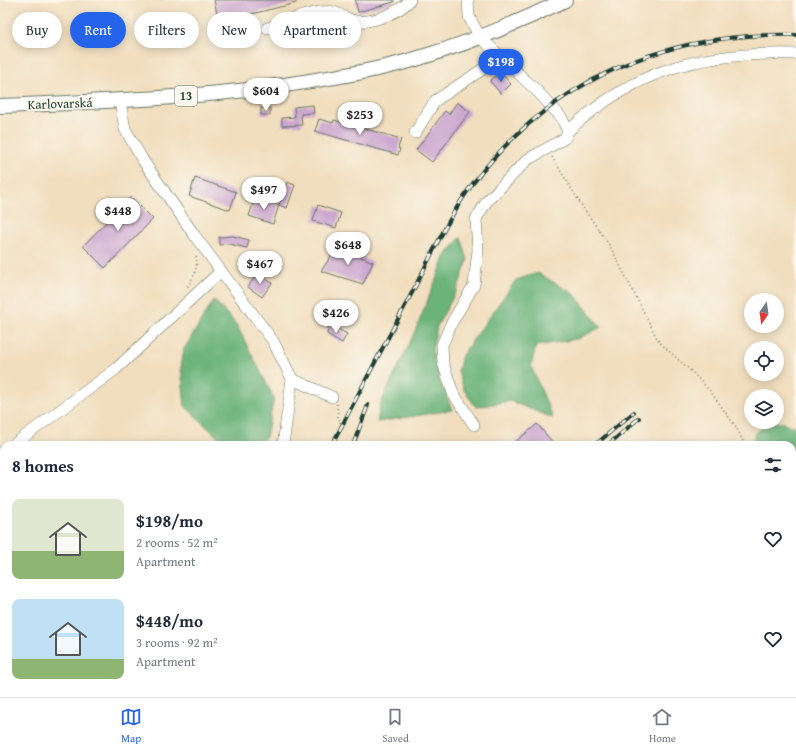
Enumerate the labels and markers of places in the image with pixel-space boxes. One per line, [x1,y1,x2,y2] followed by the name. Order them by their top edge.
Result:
[477,49,525,83] pin: $198
[242,78,290,112] pin: $604
[336,102,384,136] pin: $253
[240,177,288,211] pin: $497
[94,198,142,232] pin: $448
[324,232,372,266] pin: $648
[236,251,284,285] pin: $467
[312,300,360,334] pin: $426

